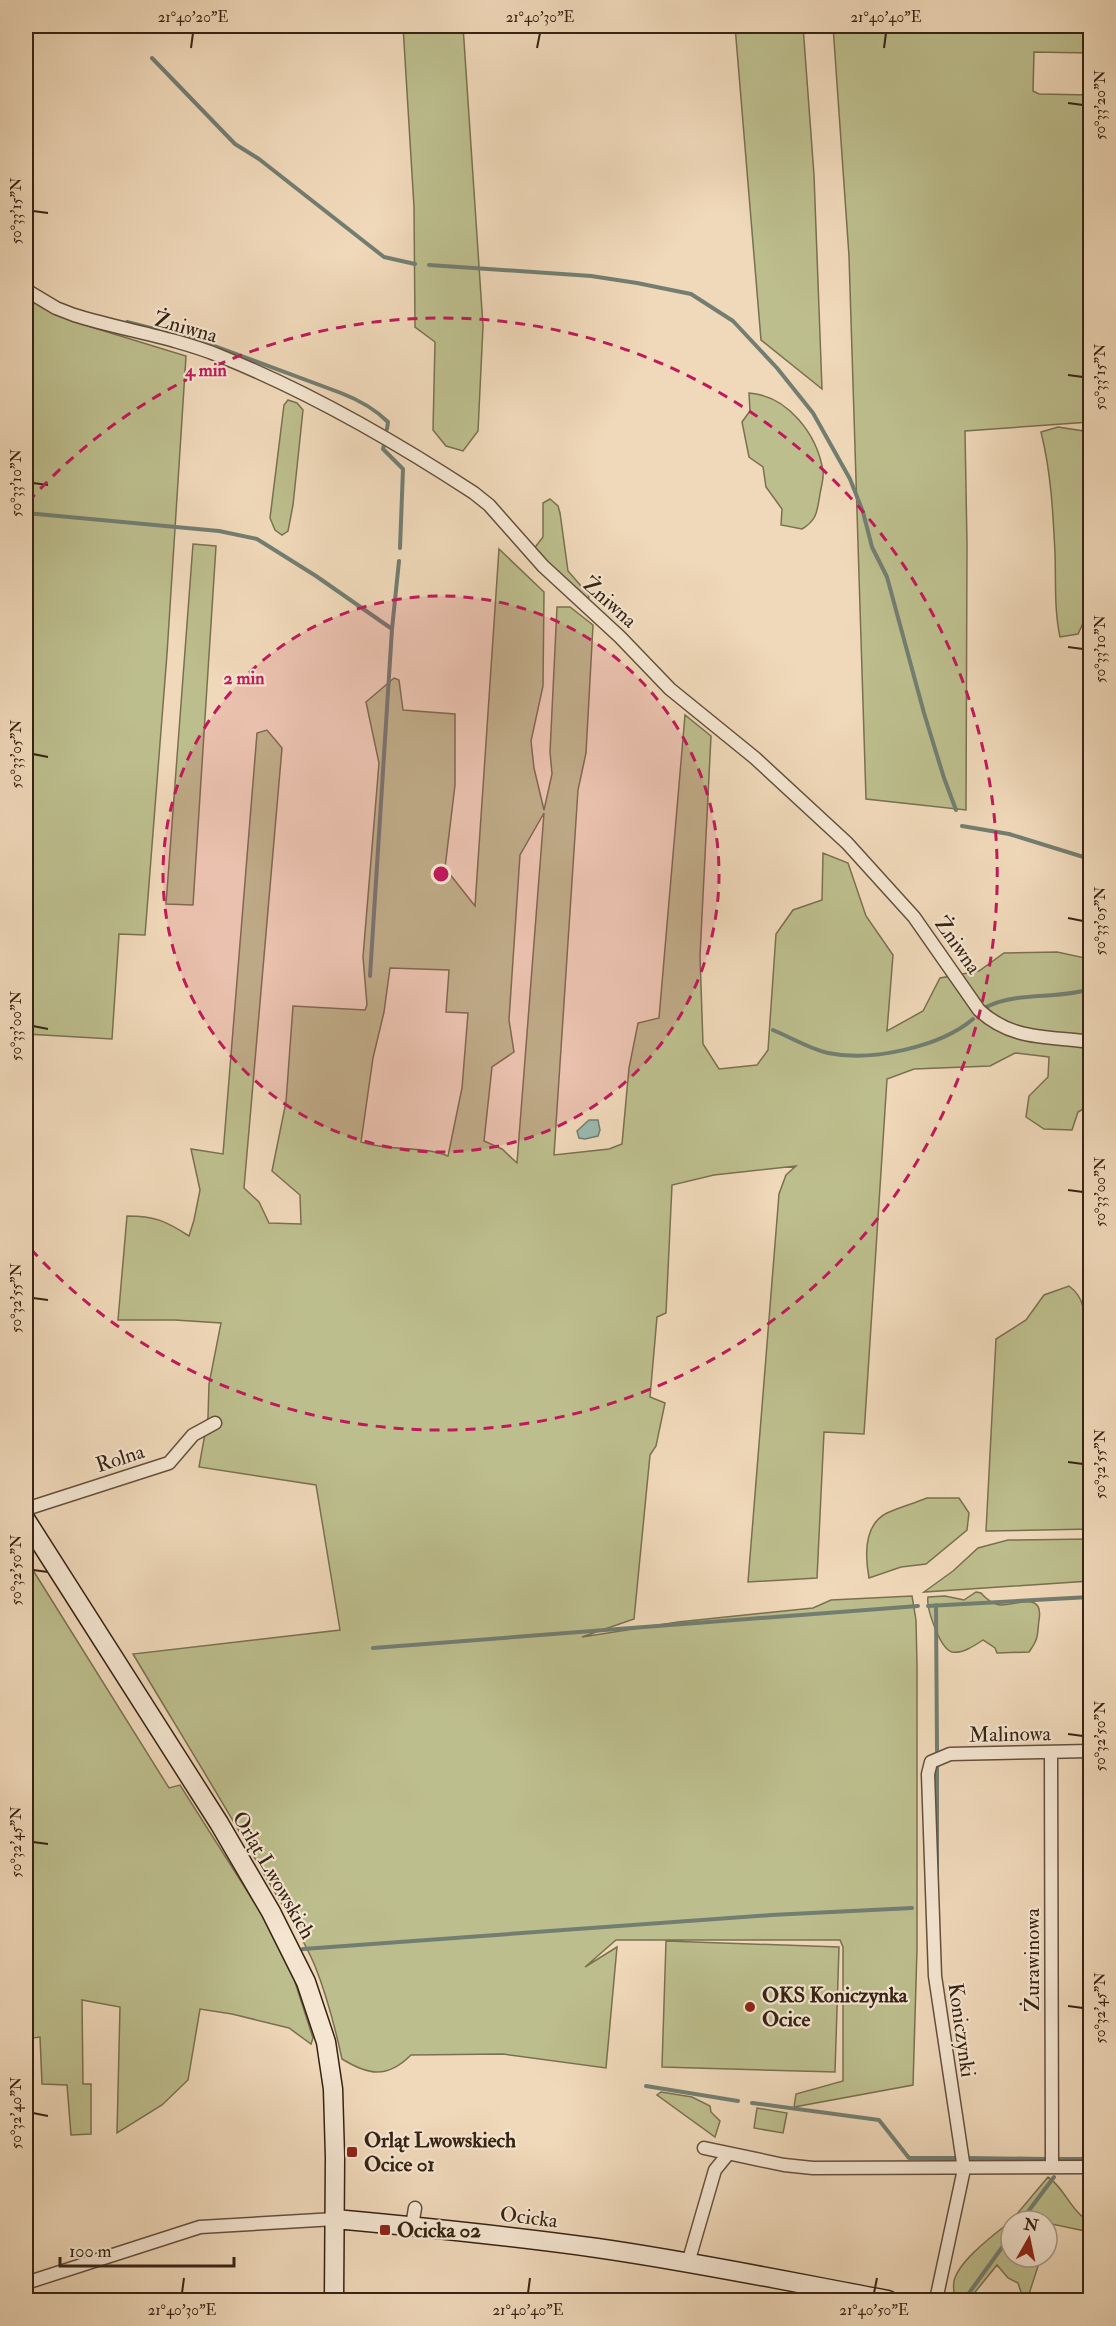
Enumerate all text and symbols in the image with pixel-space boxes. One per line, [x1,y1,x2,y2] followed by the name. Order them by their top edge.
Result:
[158,8,228,27] text: 21°40'20"E
[506,8,575,27] text: 21°40'30"E
[850,8,922,27] text: 21°40'40"E
[1091,69,1110,140] text: 50°33'20"N
[7,177,26,244] text: 50°33'15"N
[151,306,221,349] street label: Żniwna
[1091,343,1110,410] text: 50°33'15"N
[184,359,227,382] text: 4 min
[7,449,26,517] text: 50°33'10"N
[577,571,643,634] street label: Żniwna
[1091,615,1110,683] text: 50°33'10"N
[224,667,265,690] text: 2 min
[7,719,26,789] text: 50°33'05"N
[431,864,451,884] centre of rings
[1091,886,1110,956] text: 50°33'05"N
[928,911,987,980] street label: Żniwna
[7,990,26,1061] text: 50°33'00"N
[1091,1156,1110,1227] text: 50°33'00"N
[7,1263,26,1333] text: 50°32'55"N
[1091,1429,1110,1499] text: 50°32'55"N
[92,1438,148,1479] street label: Rolna
[7,1534,26,1605] text: 50°32'50"N
[1091,1700,1110,1771] text: 50°32'50"N
[969,1720,1052,1749] street label: Malinowa
[7,1806,26,1878] text: 50°32'45"N
[226,1806,321,1944] street label: Orląt Lwowskich
[1019,1908,1046,2012] street label: Żurawinowa
[1091,1972,1110,2044] text: 50°32'45"N
[942,1981,982,2079] street label: Koniczynki
[762,1982,909,2033] place label: OKS Koniczynka Ocice
[743,2000,757,2014] marker: OKS Koniczynka Ocice
[7,2076,26,2149] text: 50°32'40"N
[364,2127,516,2178] place label: Orląt Lwowskiech Ocice 01
[345,2145,359,2159] marker: Orląt Lwowskiech Ocice 01
[498,2201,560,2234] street label: Ocicka
[999,2209,1059,2269] north arrow
[1022,2214,1040,2236] text: N
[397,2217,481,2244] place label: Ocicka 02
[378,2223,392,2237] marker: Ocicka 02
[60,2230,234,2268] scale bar
[69,2240,112,2263] text: 100 m
[148,2301,217,2320] text: 21°40'30"E
[492,2301,564,2320] text: 21°40'40"E
[839,2301,909,2320] text: 21°40'50"E

